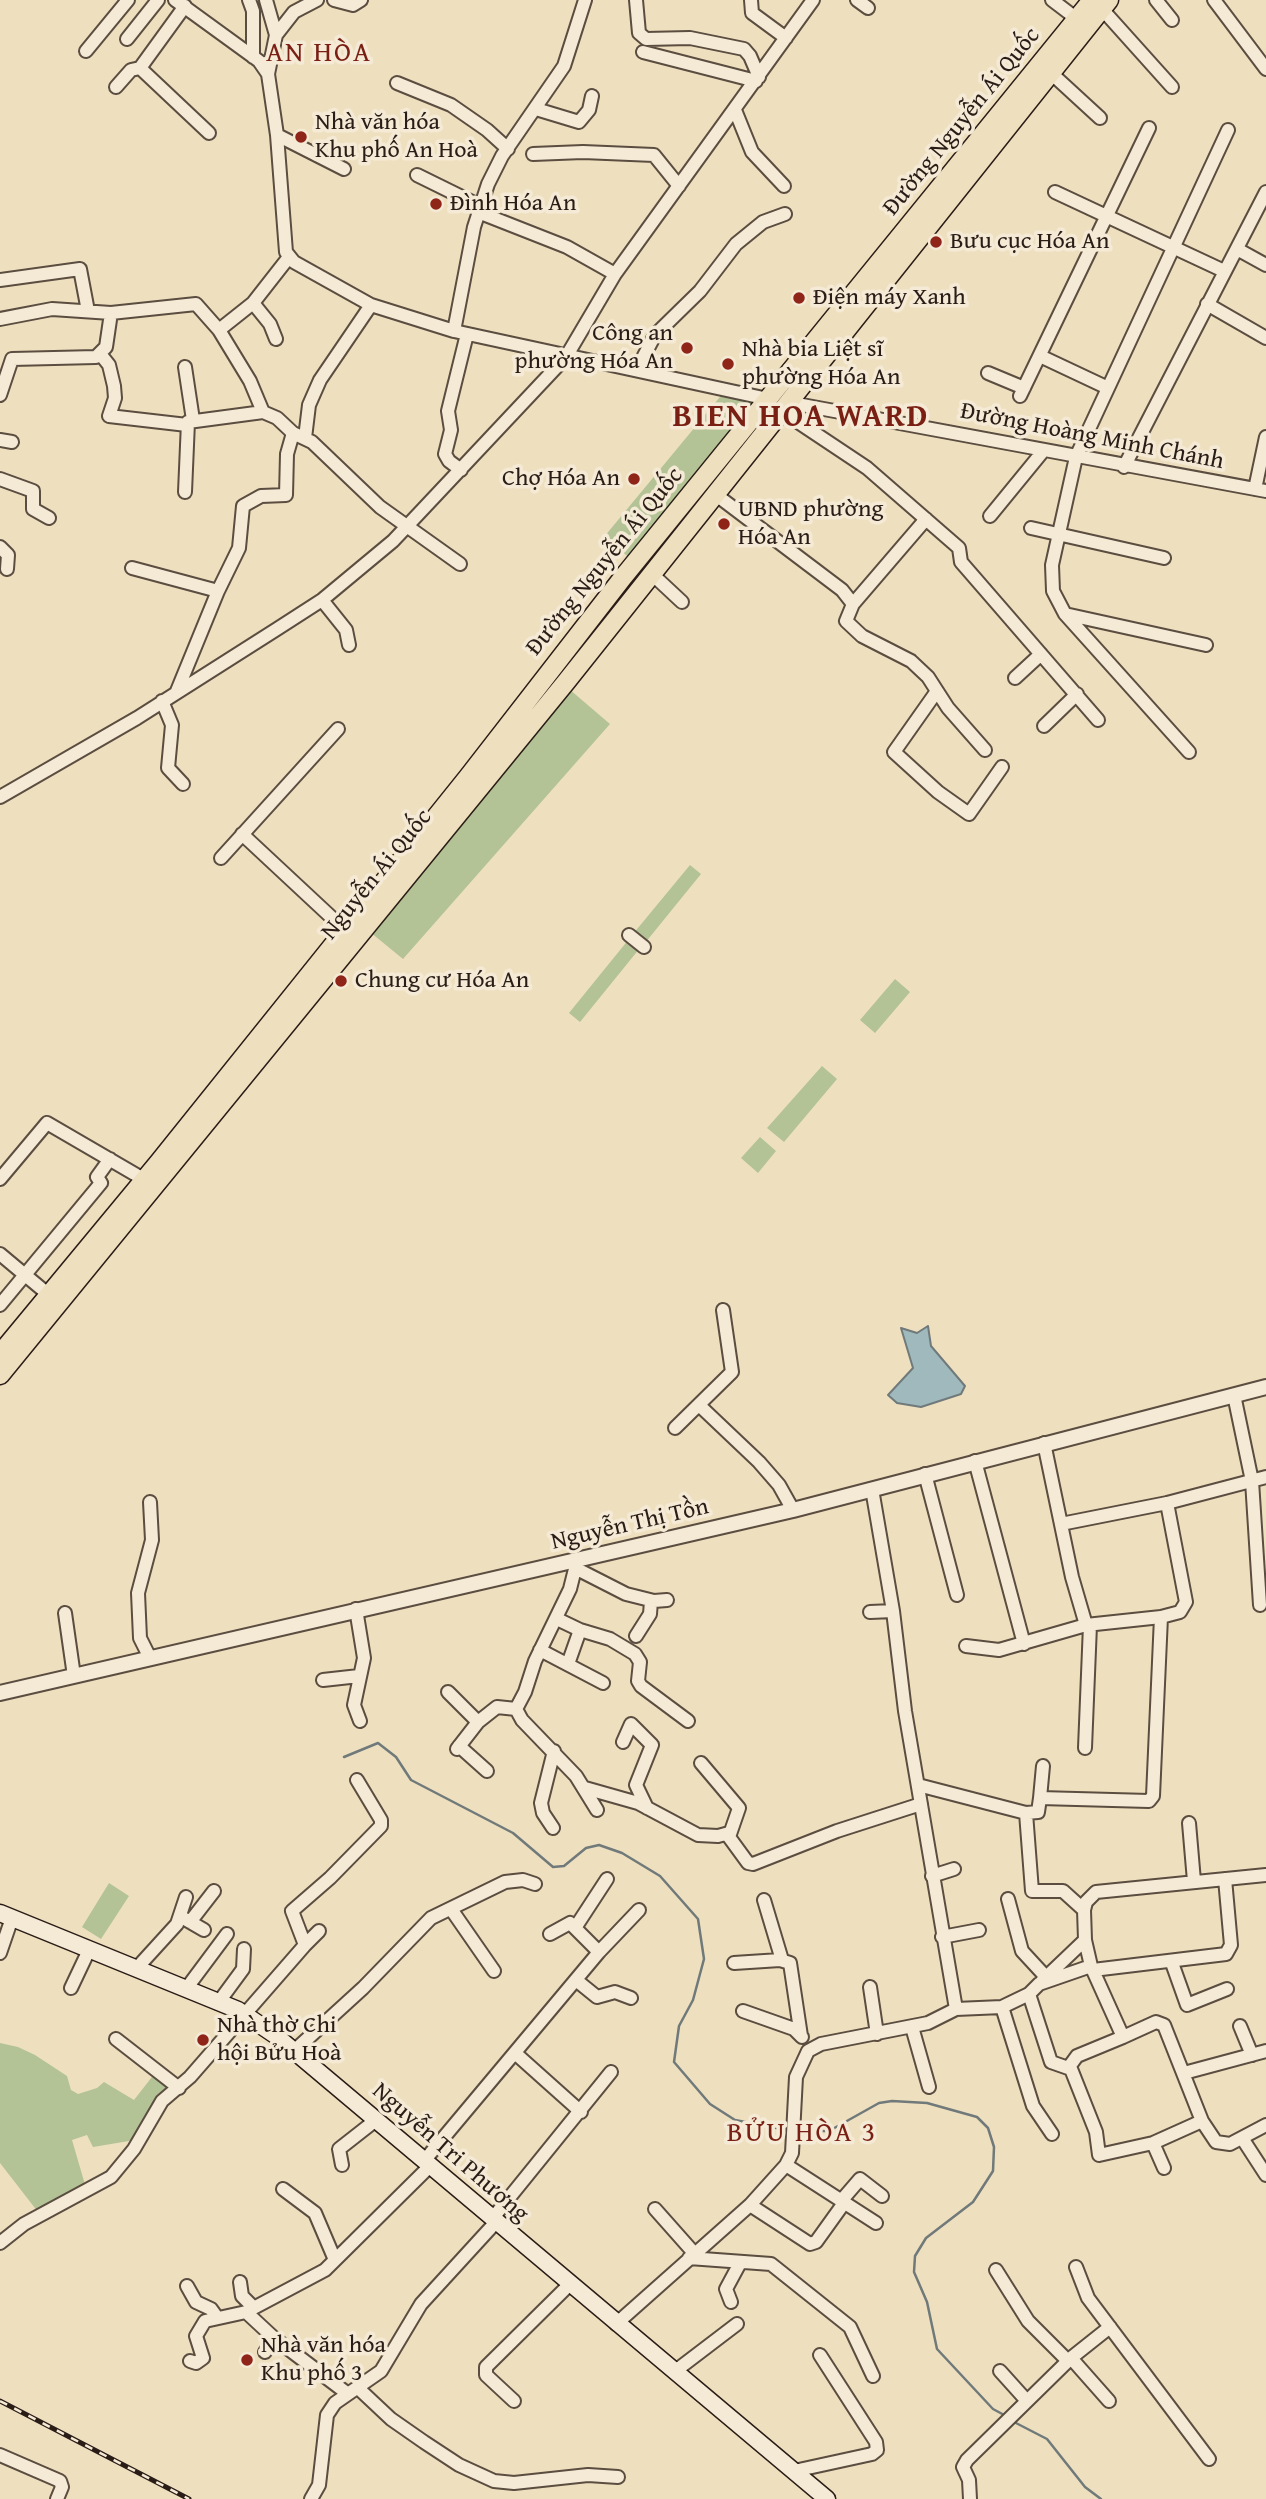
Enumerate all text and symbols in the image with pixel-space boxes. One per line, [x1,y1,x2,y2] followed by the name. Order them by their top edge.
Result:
[877,22,1047,222] street label: Đường Nguyễn Ái Quốc
[267,37,371,71] district label: AN HÒA
[315,109,478,165] place label: Nhà văn hóa Khu phố An Hoà
[293,129,309,145] marker: Nhà văn hóa Khu phố An Hoà
[450,190,576,218] place label: Đình Hóa An
[428,196,444,212] marker: Đình Hóa An
[950,228,1109,256] place label: Bưu cục Hóa An
[928,234,944,250] marker: Bưu cục Hóa An
[813,284,966,312] place label: Điện máy Xanh
[791,290,807,306] marker: Điện máy Xanh
[515,320,673,376] place label: Công an phường Hóa An
[742,336,900,392] place label: Nhà bia Liệt sĩ phường Hóa An
[679,340,695,356] marker: Công an phường Hóa An
[720,356,736,372] marker: Nhà bia Liệt sĩ phường Hóa An
[958,397,1226,477] street label: Đường Hoàng Minh Chánh
[674,399,928,437] district label: BIEN HOA WARD
[520,462,690,662] street label: Đường Nguyễn Ái Quốc
[502,465,620,493] place label: Chợ Hóa An
[626,471,642,487] marker: Chợ Hóa An
[738,496,883,552] place label: UBND phường Hóa An
[716,516,732,532] marker: UBND phường Hóa An
[316,804,438,946] street label: Nguyễn Ái Quốc
[355,967,529,995] place label: Chung cư Hóa An
[333,973,349,989] marker: Chung cư Hóa An
[548,1493,712,1557] street label: Nguyễn Thị Tồn
[217,2012,341,2068] place label: Nhà thờ Chi hội Bửu Hoà
[195,2032,211,2048] marker: Nhà thờ Chi hội Bửu Hoà
[366,2077,534,2229] street label: Nguyễn Tri Phương
[728,2117,876,2151] district label: BỬU HÒA 3
[261,2332,386,2388] place label: Nhà văn hóa Khu phố 3
[239,2352,255,2368] marker: Nhà văn hóa Khu phố 3

